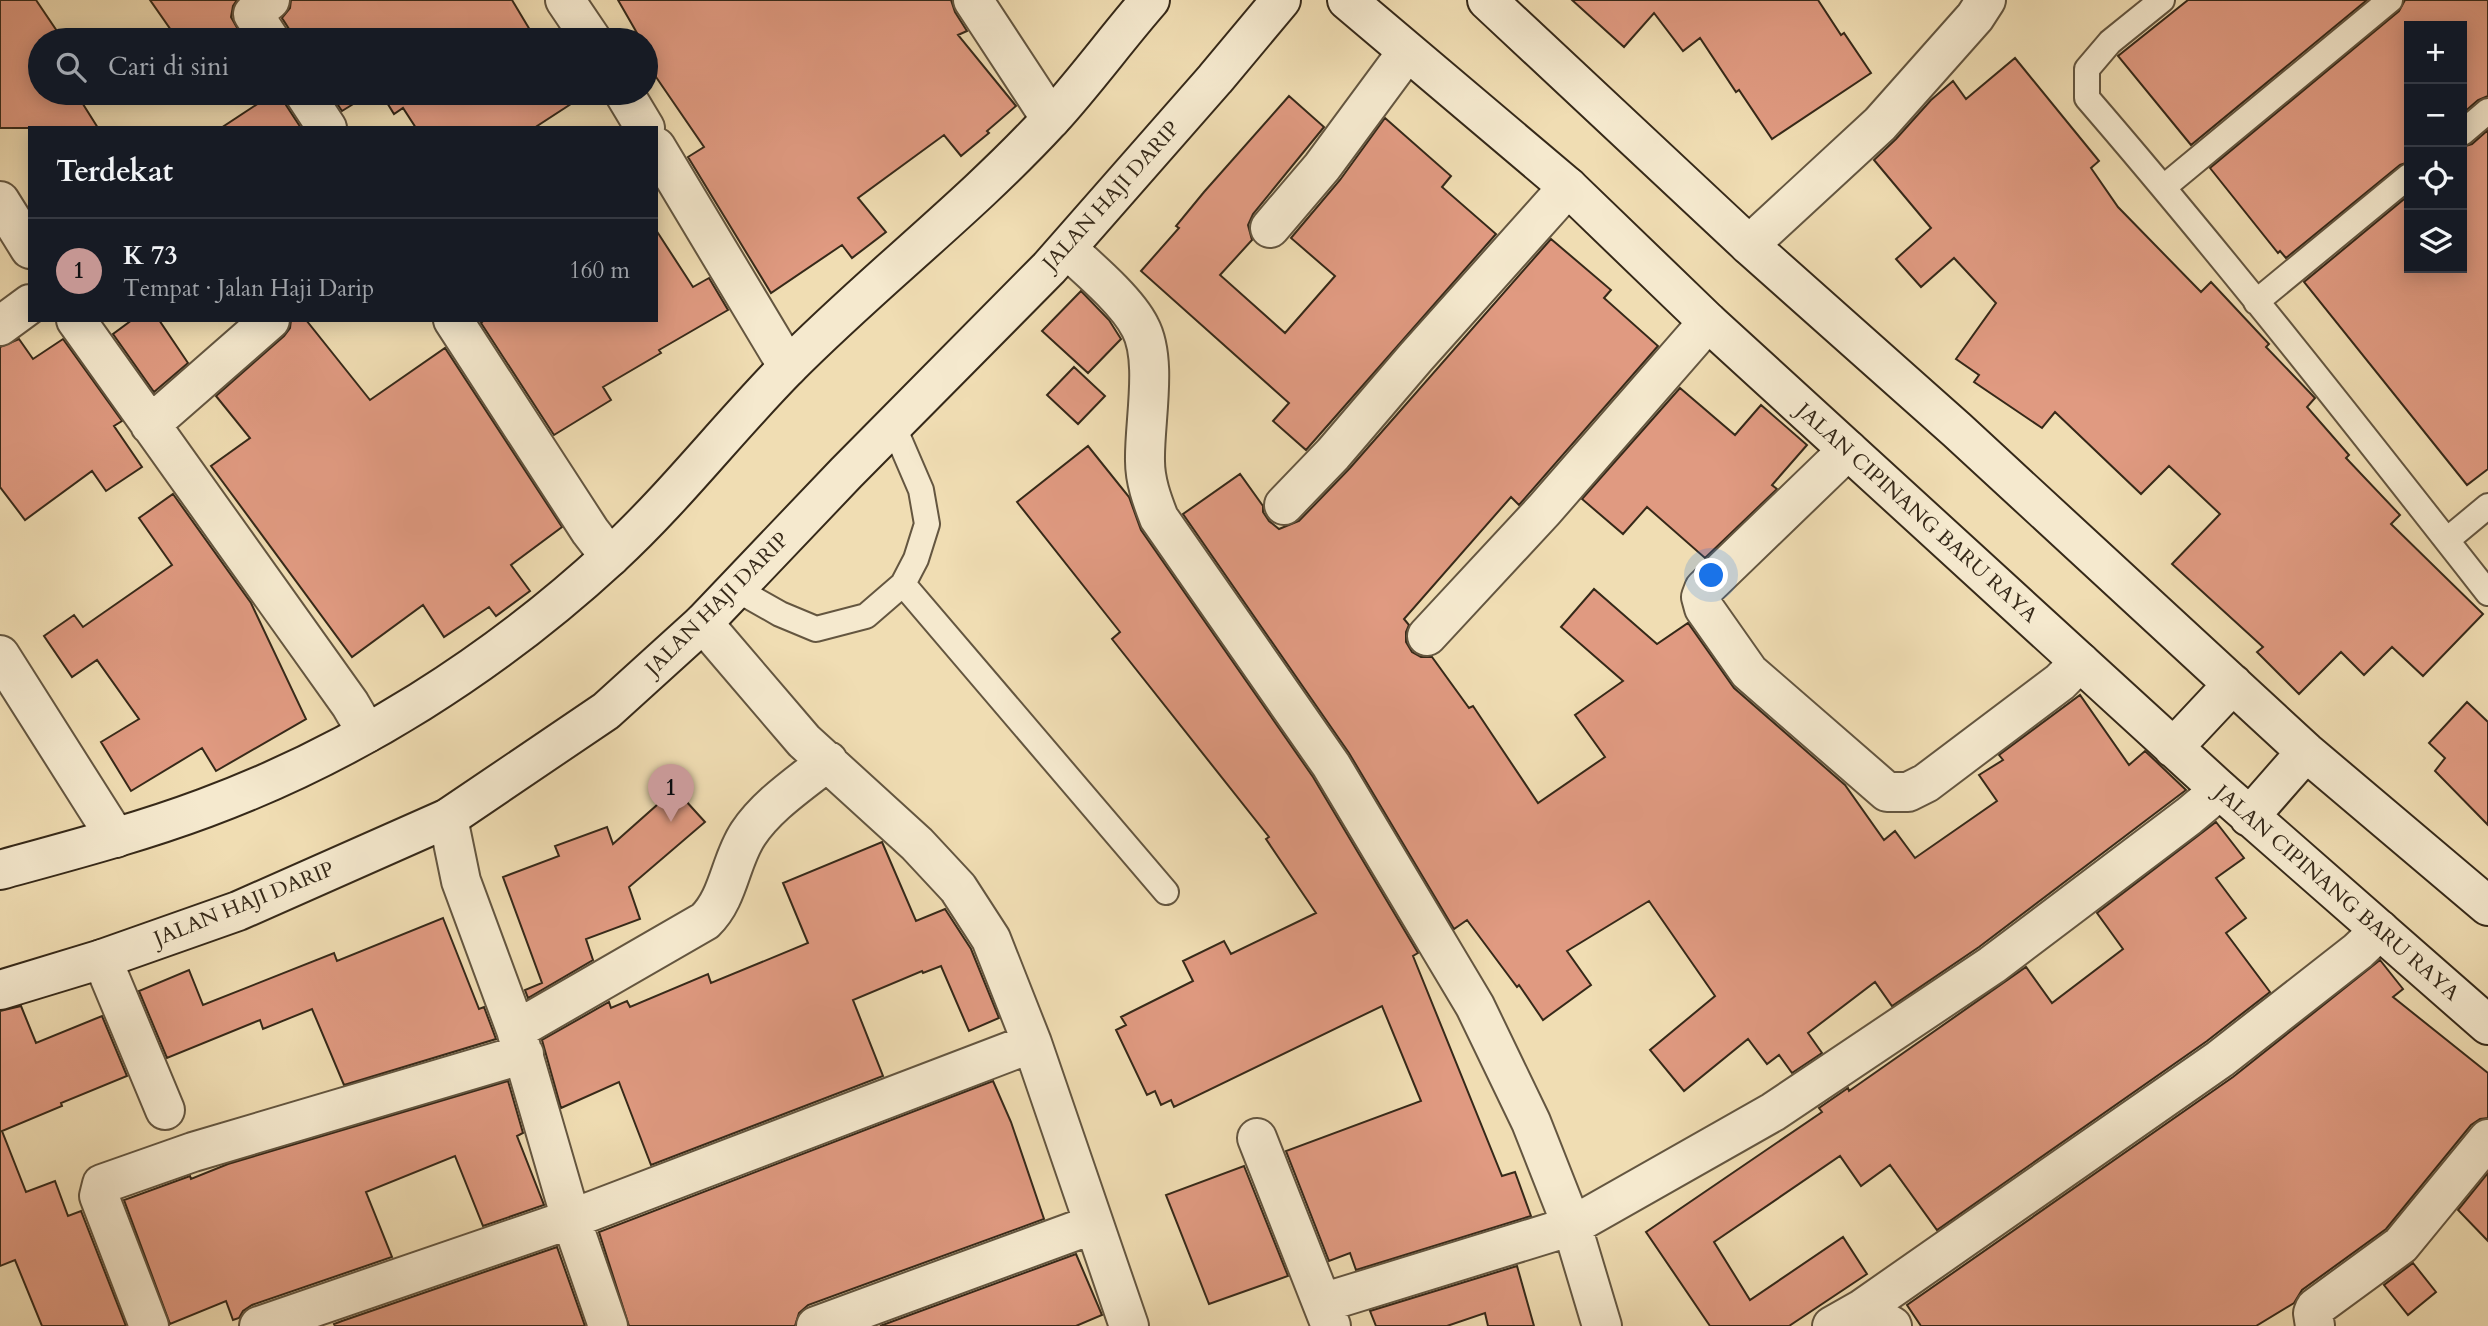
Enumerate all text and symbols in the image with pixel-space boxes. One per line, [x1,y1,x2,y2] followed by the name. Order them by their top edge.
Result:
[2404,21,2467,273] map controls
[2404,21,2467,84] button: +
[28,28,658,105] search box
[52,48,90,86] icon: search
[108,49,229,84] text: Cari di sini
[2404,84,2467,147] button: −
[1034,115,1186,279] street label: JALAN HAJI DARIP
[2404,147,2467,210] button: locate
[56,151,173,192] text: Terdekat
[2404,210,2467,273] button: layers
[123,238,178,273] text: K 73
[73,255,85,286] text: 1
[569,255,630,286] text: 160 m
[123,273,374,304] text: Tempat · Jalan Haji Darip
[1788,395,2044,629] street label: JALAN CIPINANG BARU RAYA
[637,526,795,684] street label: JALAN HAJI DARIP
[1694,558,1728,592] your location
[648,764,694,822] pin: 1
[2206,777,2466,1008] street label: JALAN CIPINANG BARU RAYA
[147,855,338,954] street label: JALAN HAJI DARIP

